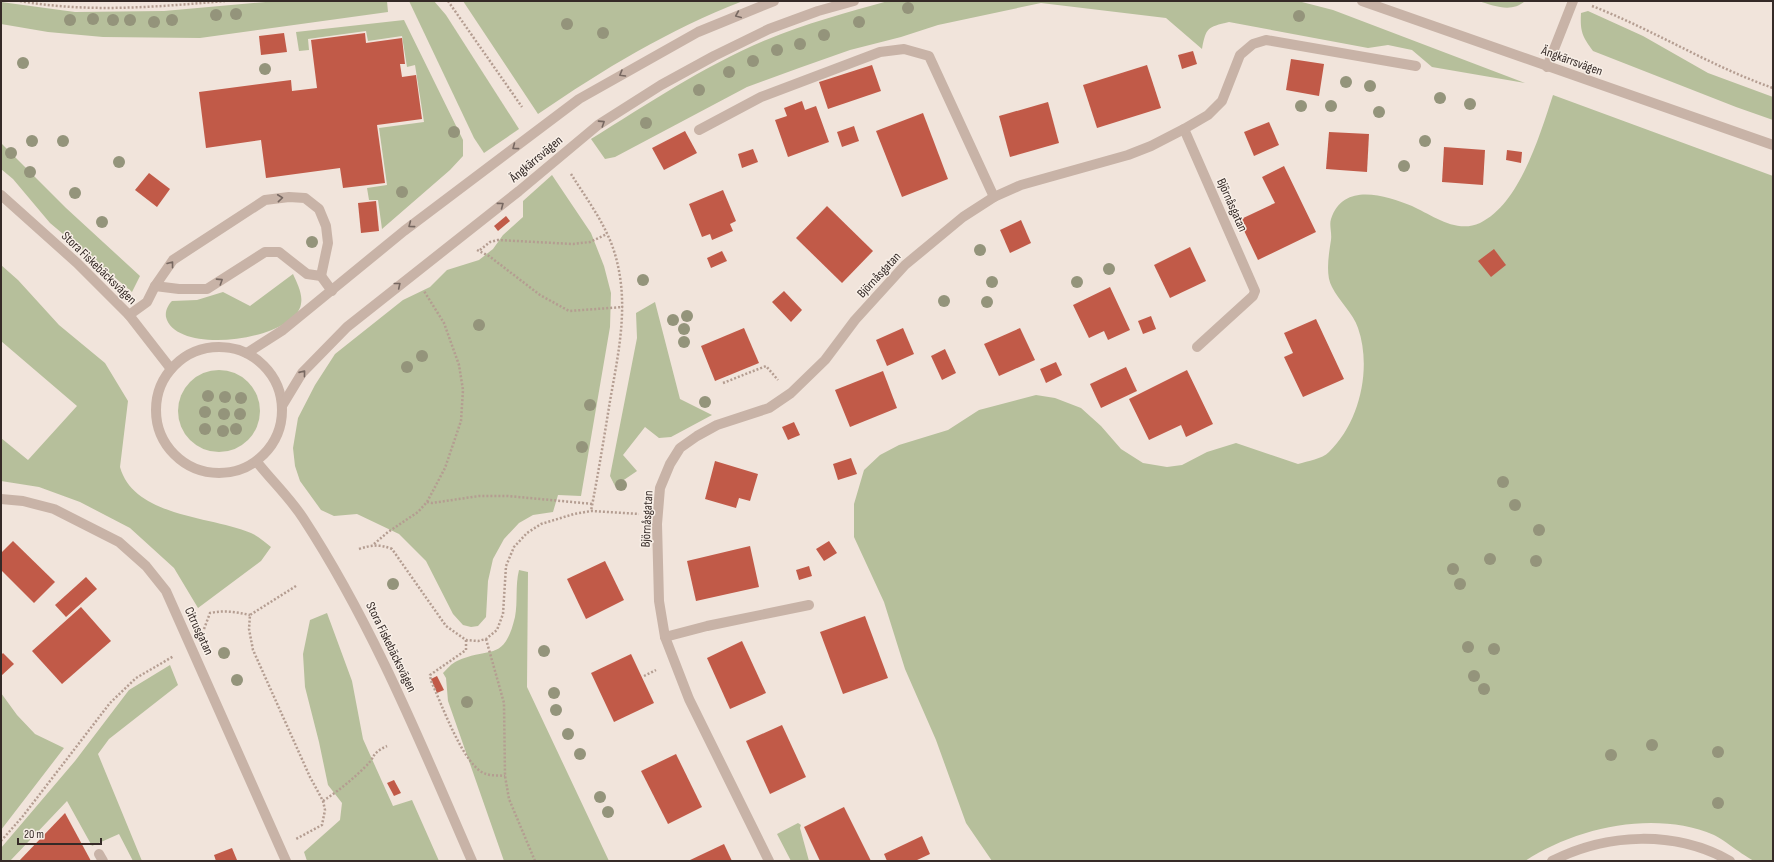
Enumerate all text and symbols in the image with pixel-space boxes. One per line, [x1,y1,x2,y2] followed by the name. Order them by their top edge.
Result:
[734,10,742,18] one-way arrow
[1538,42,1605,79] street label: Ängkärrsvägen
[619,69,626,76] one-way arrow
[598,120,605,128] one-way arrow
[506,132,566,186] street label: Ängkärrsvägen
[512,142,519,149] one-way arrow
[1213,176,1251,234] street label: Björnåsgatan
[277,194,283,203] one-way arrow
[497,202,504,210] one-way arrow
[409,221,416,228] one-way arrow
[58,228,140,308] street label: Stora Fiskebäcksvägen
[854,249,904,301] street label: Björnåsgatan
[166,261,173,269] one-way arrow
[215,279,222,286] one-way arrow
[394,282,401,289] one-way arrow
[299,370,306,377] one-way arrow
[638,490,656,548] street label: Björnåsgatan
[362,599,420,695] street label: Stora Fiskebäcksvägen
[181,605,217,657] street label: Citrusgatan
[18,820,101,846] scale bar
[24,827,44,842] text: 20 m

